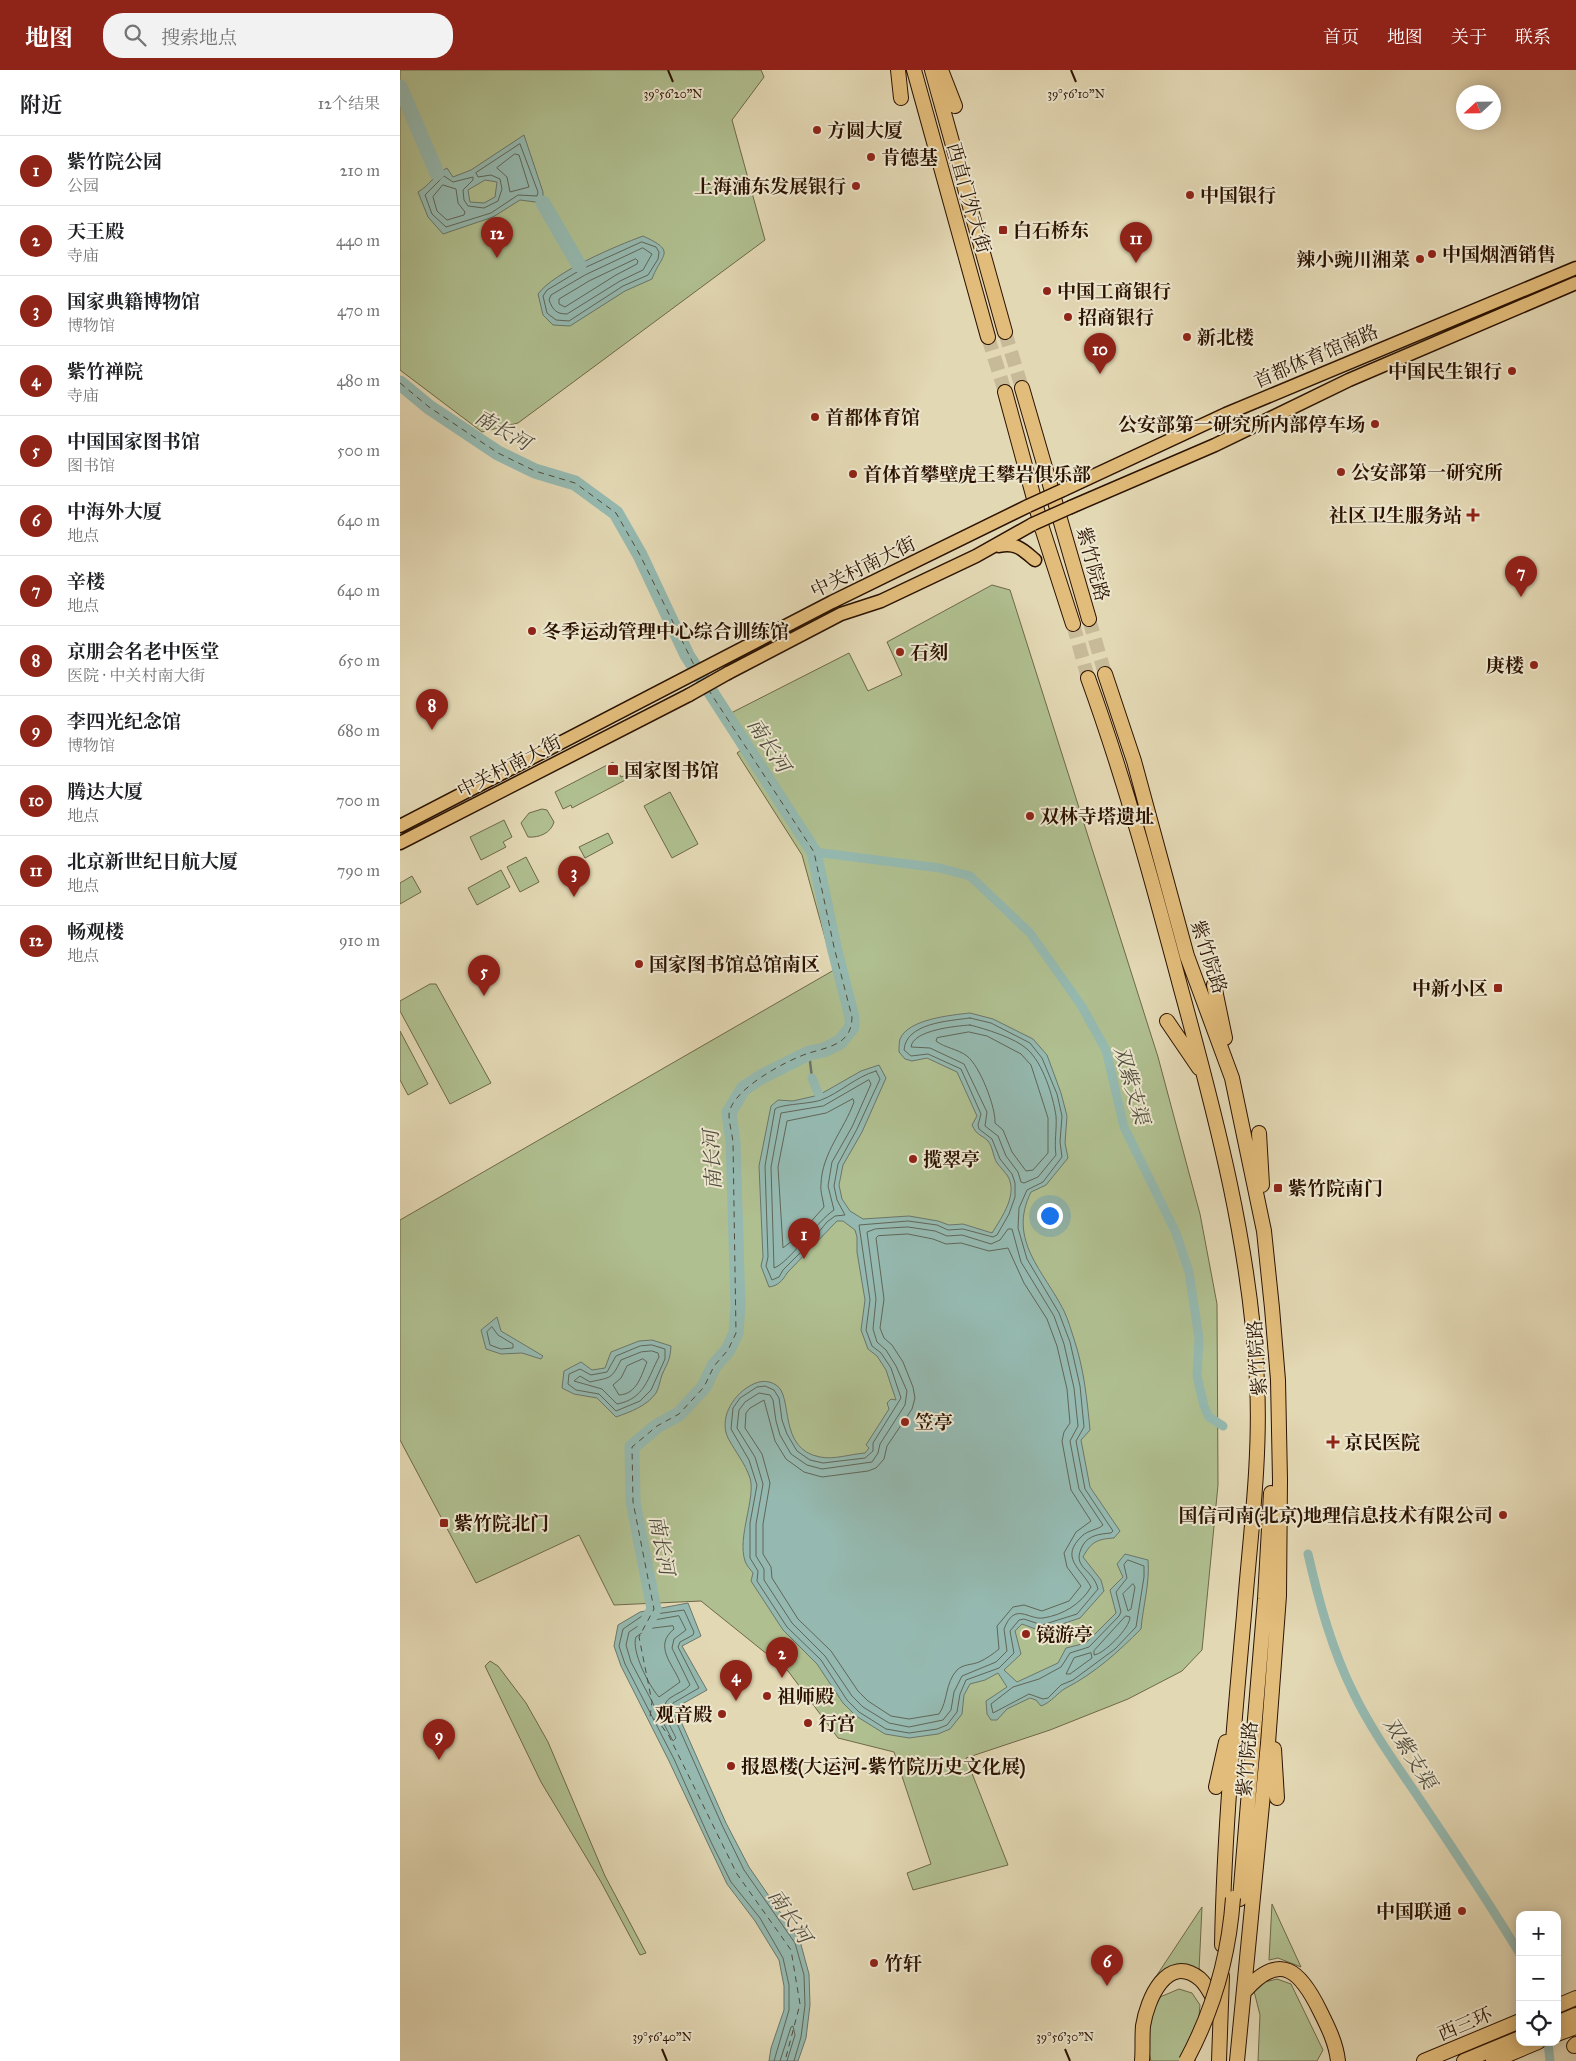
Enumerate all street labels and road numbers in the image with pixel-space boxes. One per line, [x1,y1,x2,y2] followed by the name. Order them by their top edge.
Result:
[942,140,996,256] street label: 西直门外大街
[1250,319,1382,393] street label: 首都体育馆南路
[1072,524,1114,604] street label: 紫竹院路
[807,532,919,602] street label: 中关村南大街
[453,730,565,802] street label: 中关村南大街
[1186,917,1232,997] street label: 紫竹院路
[1243,1319,1271,1397] street label: 紫竹院路
[1232,1720,1262,1798] street label: 紫竹院路
[1434,2002,1496,2046] street label: 西三环

